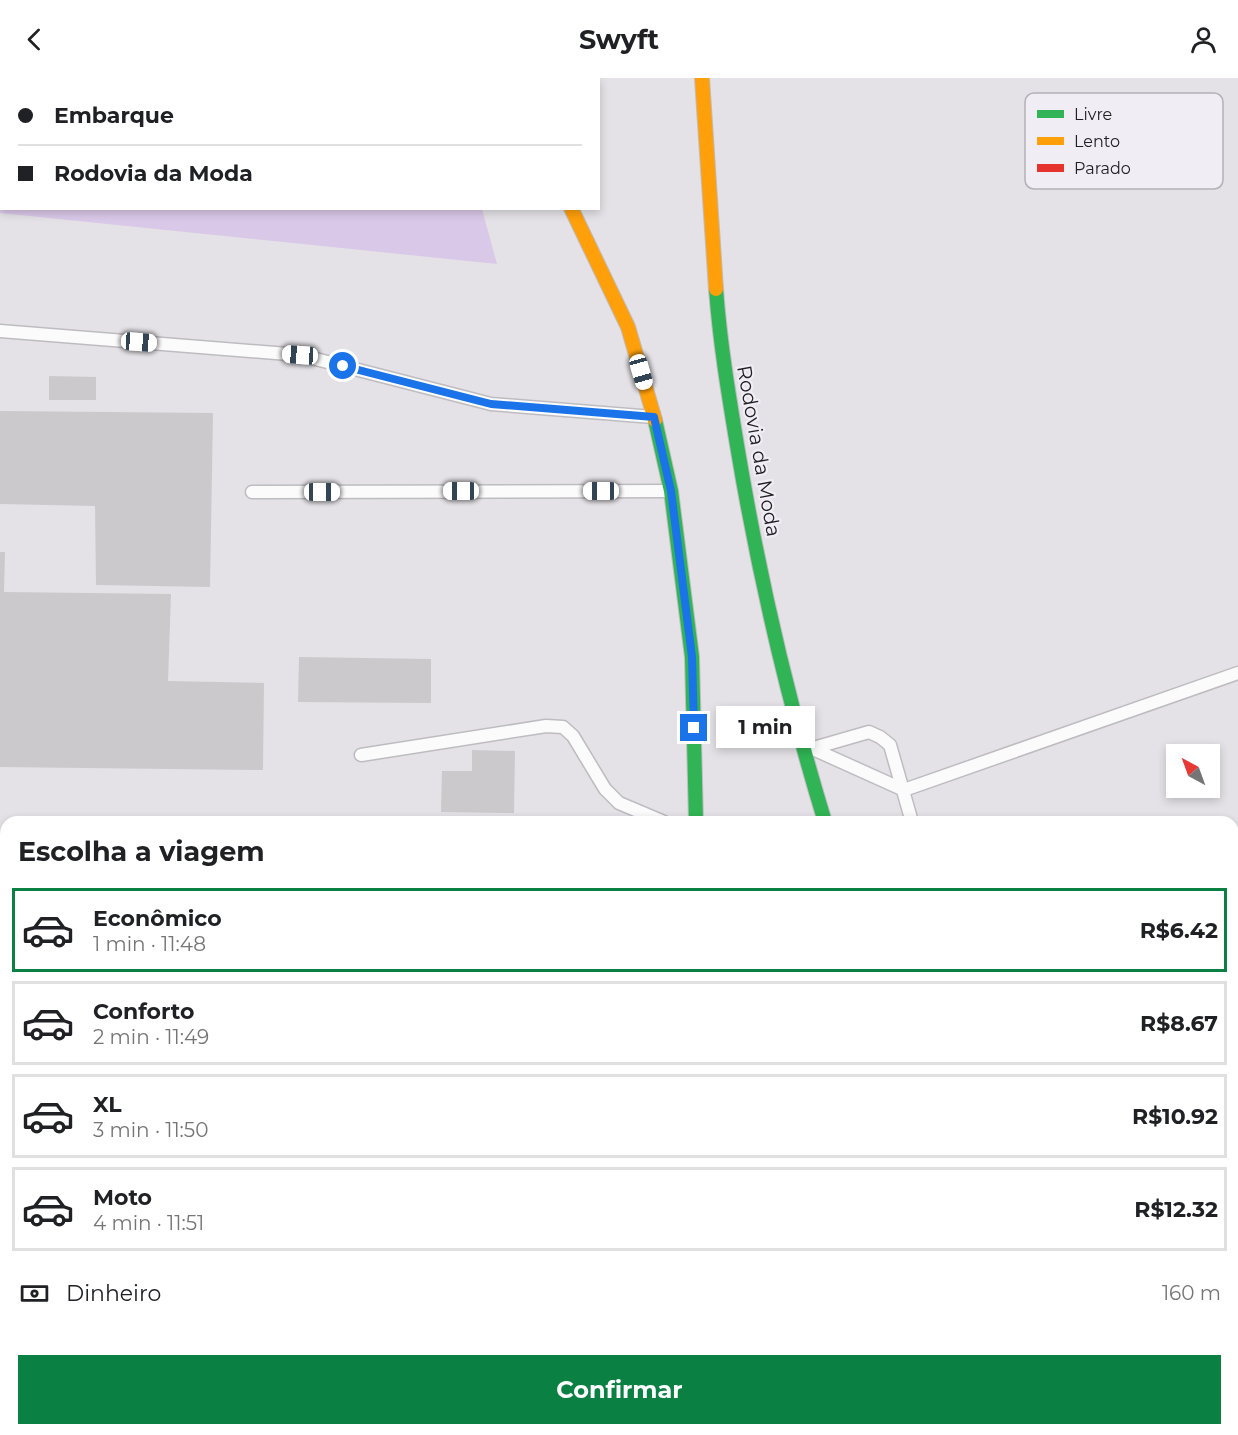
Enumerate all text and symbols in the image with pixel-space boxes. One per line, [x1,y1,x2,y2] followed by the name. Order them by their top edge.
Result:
[18,23,51,56] icon: back
[579,23,659,56] text: Swyft
[1187,23,1220,56] icon: person
[1025,93,1223,189] legend
[54,102,174,129] text: Embarque
[1074,105,1112,124] text: Livre
[1074,132,1120,151] text: Lento
[1074,159,1131,178] text: Parado
[54,160,253,187] text: Rodovia da Moda
[120,332,158,352] car
[281,345,319,365] car
[329,352,356,379] route start
[627,352,655,392] car
[732,363,786,539] street label: Rodovia da Moda
[443,482,479,500] car
[583,482,619,500] car
[304,483,340,501] car
[715,707,814,749] callout: 1 min
[680,714,707,741] route end
[738,715,793,739] text: 1 min
[1166,744,1220,798] north arrow
[1166,744,1220,798] map controls
[18,835,265,868] text: Escolha a viagem
[21,903,75,957] icon: car
[93,905,222,932] text: Econômico
[1140,917,1218,944] text: R$6.42
[93,932,206,956] text: 1 min · 11:48
[21,996,75,1050] icon: car
[93,998,194,1025] text: Conforto
[1140,1010,1218,1037] text: R$8.67
[93,1025,209,1049] text: 2 min · 11:49
[21,1089,75,1143] icon: car
[93,1091,122,1118] text: XL
[1132,1103,1218,1130] text: R$10.92
[93,1118,208,1142] text: 3 min · 11:50
[21,1182,75,1236] icon: car
[93,1184,152,1211] text: Moto
[1134,1196,1218,1223] text: R$12.32
[93,1211,204,1235] text: 4 min · 11:51
[18,1277,51,1310] icon: cash
[66,1280,161,1307] text: Dinheiro
[1162,1281,1221,1305] text: 160 m
[18,1355,1221,1424] button: Confirmar

